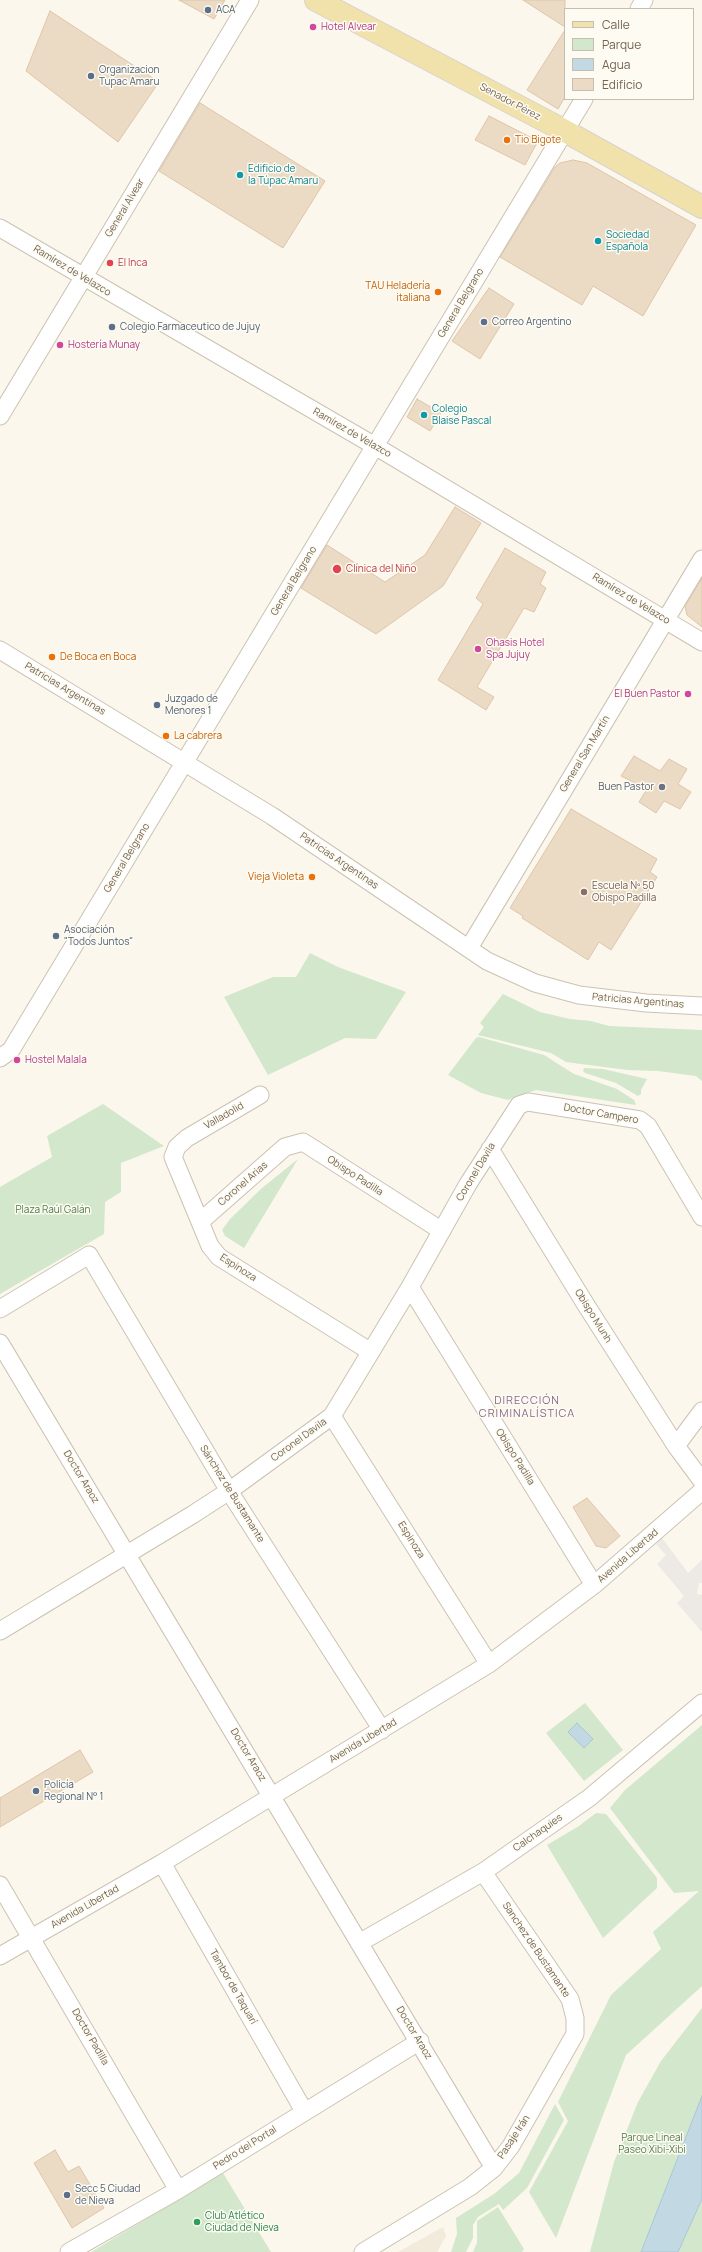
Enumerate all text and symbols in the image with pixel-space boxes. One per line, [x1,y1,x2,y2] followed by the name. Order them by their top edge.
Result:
[216,4,235,16] place label: ACA
[203,5,213,15] marker: ACA
[564,8,694,100] legend
[602,16,630,33] text: Calle
[321,21,376,33] place label: Hotel Alvear
[308,22,318,32] marker: Hotel Alvear
[602,36,641,53] text: Parque
[602,56,631,73] text: Agua
[99,64,160,88] place label: Organizacion Tupac Amaru
[86,71,96,81] marker: Organizacion Tupac Amaru
[602,76,642,93] text: Edificio
[477,81,543,123] street label: Senador Pérez
[515,134,561,146] place label: Tio Bigote
[502,135,512,145] marker: Tio Bigote
[248,163,318,186] place label: Edificio de la Túpac Amaru
[235,170,245,180] marker: Edificio de la Túpac Amaru
[103,177,147,239] street label: General Alvear
[606,229,649,252] place label: Sociedad Española
[593,236,603,246] marker: Sociedad Española
[31,243,113,299] street label: Ramírez de Velazco
[118,257,147,269] place label: El Inca
[105,258,115,268] marker: El Inca
[436,266,486,340] street label: General Belgrano
[365,280,430,304] place label: TAU Heladería italiana
[433,287,443,297] marker: TAU Heladería italiana
[492,316,571,328] place label: Correo Argentino
[479,317,489,327] marker: Correo Argentino
[120,321,260,333] place label: Colegio Farmaceutico de Jujuy
[107,322,117,332] marker: Colegio Farmaceutico de Jujuy
[68,339,140,351] place label: Hostería Munay
[55,340,65,350] marker: Hostería Munay
[432,403,491,426] place label: Colegio Blaise Pascal
[311,406,393,460] street label: Ramírez de Velazco
[419,410,429,420] marker: Colegio Blaise Pascal
[269,544,319,618] street label: General Belgrano
[331,563,343,575] marker: Clínica del Niño
[346,563,416,575] place label: Clínica del Niño
[590,571,672,627] street label: Ramírez de Velazco
[486,637,544,660] place label: Ohasis Hotel Spa Jujuy
[473,644,483,654] marker: Ohasis Hotel Spa Jujuy
[60,651,136,663] place label: De Boca en Boca
[47,652,57,662] marker: De Boca en Boca
[22,660,108,718] street label: Patricias Argentinas
[614,688,680,700] place label: El Buen Pastor
[683,689,693,699] marker: El Buen Pastor
[165,693,218,716] place label: Juzgado de Menores 1
[152,700,162,710] marker: Juzgado de Menores 1
[557,713,613,795] street label: General San Martín
[174,730,222,742] place label: La cabrera
[161,731,171,741] marker: La cabrera
[598,781,654,793] place label: Buen Pastor
[657,782,667,792] marker: Buen Pastor
[102,821,152,895] street label: General Belgrano
[297,830,381,892] street label: Patricias Argentinas
[248,871,304,883] place label: Vieja Violeta
[307,872,317,882] marker: Vieja Violeta
[592,880,656,904] place label: Escuela Nº 50 Obispo Padilla
[579,887,589,897] marker: Escuela Nº 50 Obispo Padilla
[64,924,133,948] place label: Asociación "Todos Juntos"
[51,931,61,941] marker: Asociación "Todos Juntos"
[592,991,684,1011] street label: Patricias Argentinas
[25,1054,87,1066] place label: Hostel Malala
[12,1055,22,1065] marker: Hostel Malala
[202,1100,246,1132] street label: Valladolid
[563,1102,639,1126] street label: Doctor Campero
[454,1141,498,1203] street label: Coronel Davila
[325,1153,385,1199] street label: Obispo Padilla
[216,1159,270,1209] street label: Coronel Arias
[15,1204,91,1216] park label: Plaza Raúl Galán
[217,1252,259,1284] street label: Espinoza
[572,1287,614,1345] street label: Obispo Munh
[479,1394,575,1420] district label: DIRECCIÓN CRIMINALÍSTICA
[269,1416,329,1464] street label: Coronel Davila
[493,1427,537,1487] street label: Obispo Padilla
[197,1443,267,1545] street label: Sánchez de Bustamante
[60,1448,102,1506] street label: Doctor Araoz
[395,1519,427,1561] street label: Espinoza
[595,1526,661,1586] street label: Avenida Libertad
[327,1716,399,1766] street label: Avenida Libertad
[227,1726,269,1784] street label: Doctor Araoz
[44,1779,103,1802] place label: Policía Regional N° 1
[31,1786,41,1796] marker: Policía Regional N° 1
[511,1812,565,1854] street label: Calchaquies
[49,1883,121,1931] street label: Avenida Libertad
[500,1900,572,2000] street label: Sanchez de Bustamante
[207,1947,259,2027] street label: Tambor de Taquarí
[393,2004,435,2062] street label: Doctor Araoz
[69,2007,111,2067] street label: Doctor Padilla
[495,2113,533,2161] street label: Pasaje Irán
[211,2124,279,2172] street label: Pedro del Portal
[618,2132,686,2156] park label: Parque Lineal Paseo Xibi-Xibi
[75,2183,141,2206] place label: Secc 5 Ciudad de Nieva
[62,2190,72,2200] marker: Secc 5 Ciudad de Nieva
[205,2210,279,2234] place label: Club Atlético Ciudad de Nieva
[192,2217,202,2227] marker: Club Atlético Ciudad de Nieva

